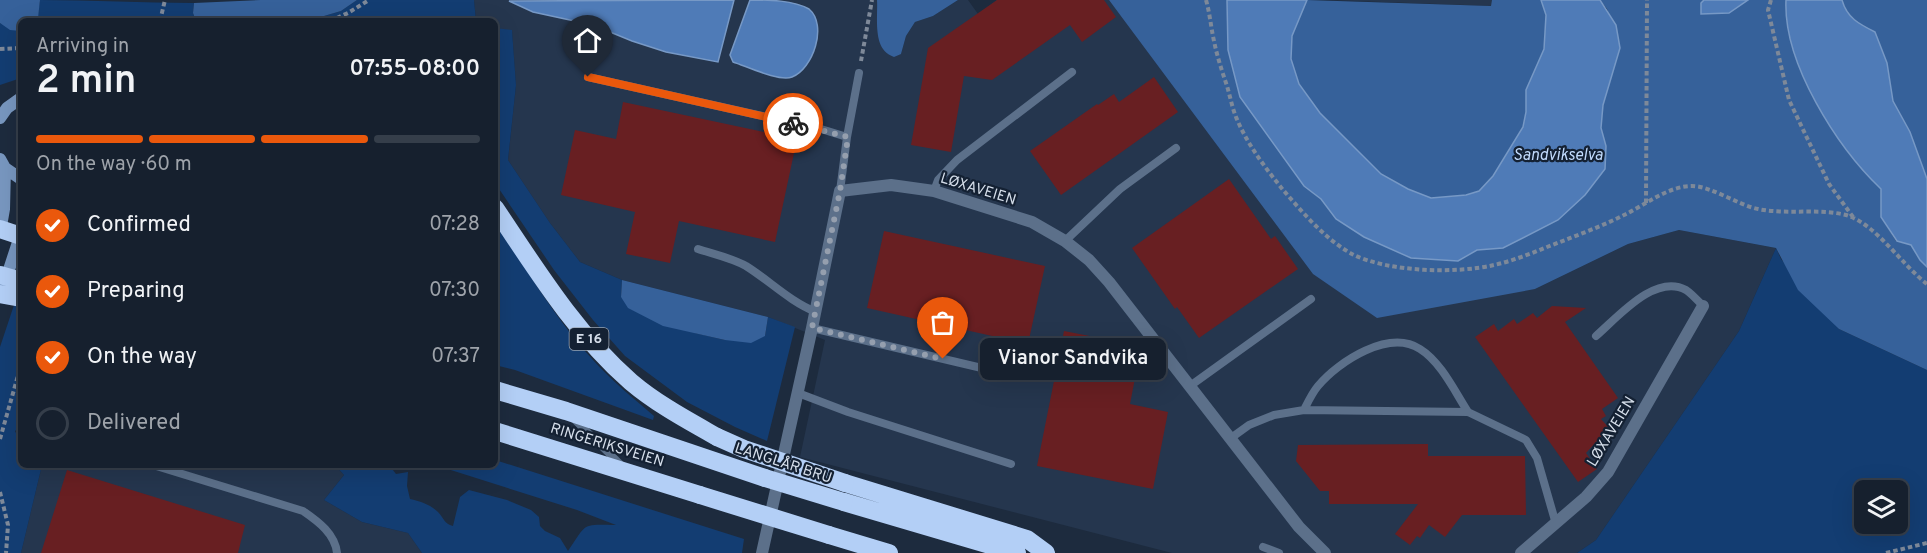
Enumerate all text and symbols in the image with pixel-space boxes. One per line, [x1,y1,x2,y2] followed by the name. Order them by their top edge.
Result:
[562,15,613,77] pin
[571,24,604,57] icon: home
[36,34,129,60] text: Arriving in
[349,56,480,83] text: 07:55–08:00
[36,58,137,107] text: 2 min
[763,93,823,153] courier
[777,107,810,140] icon: bike
[1513,146,1604,166] water label: Sandvikselva
[36,152,192,178] text: On the way · 60 m
[938,169,1018,211] street label: LØXAVEIEN
[36,209,69,242] icon: check
[87,212,191,239] text: Confirmed
[429,212,480,238] text: 07:28
[36,275,69,308] icon: check
[87,278,185,305] text: Preparing
[429,278,480,304] text: 07:30
[917,297,968,359] pin
[926,306,959,339] icon: bag
[570,328,608,350] road number: E 16
[979,338,1165,380] callout: Vianor Sandvika
[36,341,69,374] icon: check
[87,344,197,371] text: On the way
[431,344,480,370] text: 07:37
[998,346,1148,372] text: Vianor Sandvika
[1584,394,1640,470] street label: LØXAVEIEN
[87,410,181,437] text: Delivered
[548,420,666,472] street label: RINGERIKSVEIEN
[732,439,834,489] street label: LANGLÅR BRU
[1854,480,1908,534] map controls
[1854,480,1908,534] button: layers

